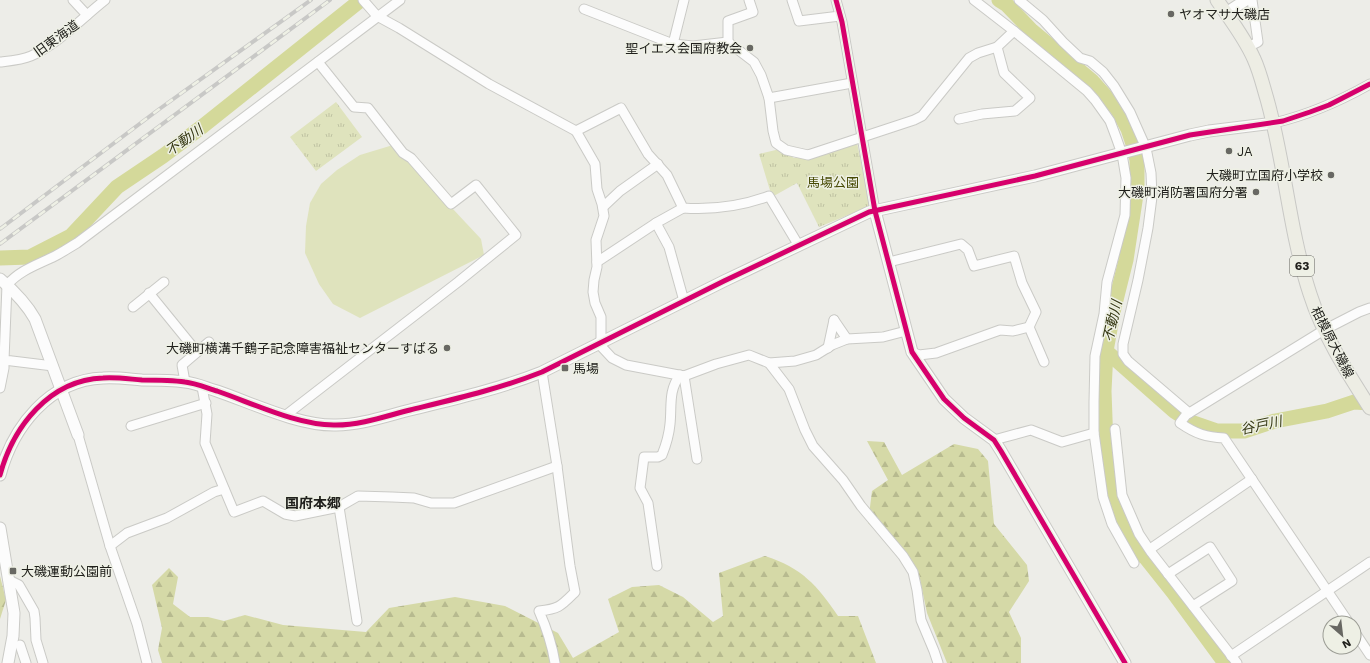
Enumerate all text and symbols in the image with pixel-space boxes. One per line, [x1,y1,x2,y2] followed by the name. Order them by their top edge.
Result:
[1179,7,1270,22] place label: ヤオマサ大磯店
[1166,9,1176,19] marker: ヤオマサ大磯店
[31,17,82,60] street label: 旧東海道
[625,41,742,56] place label: 聖イエス会国府教会
[745,43,755,53] marker: 聖イエス会国府教会
[162,120,207,159] water label: 不動川
[1237,144,1253,159] place label: JA
[1224,146,1234,156] marker: JA
[1206,168,1323,183] place label: 大磯町立国府小学校
[1326,170,1336,180] marker: 大磯町立国府小学校
[807,175,859,190] park label: 馬場公園
[1118,185,1248,200] place label: 大磯町消防署国府分署
[1251,187,1261,197] marker: 大磯町消防署国府分署
[1290,256,1314,276] road number: 63
[1099,297,1125,343] water label: 不動川
[1308,304,1357,380] street label: 相模原大磯線
[166,341,439,356] place label: 大磯町横溝千鶴子記念障害福祉センターすばる
[442,343,452,353] marker: 大磯町横溝千鶴子記念障害福祉センターすばる
[573,361,599,376] place label: 馬場
[560,363,570,373] marker: 馬場
[1239,412,1285,437] water label: 谷戸川
[285,495,341,511] district label: 国府本郷
[21,564,112,579] place label: 大磯運動公園前
[8,566,18,576] marker: 大磯運動公園前
[1322,615,1362,655] north arrow
[1340,636,1353,651] text: N

